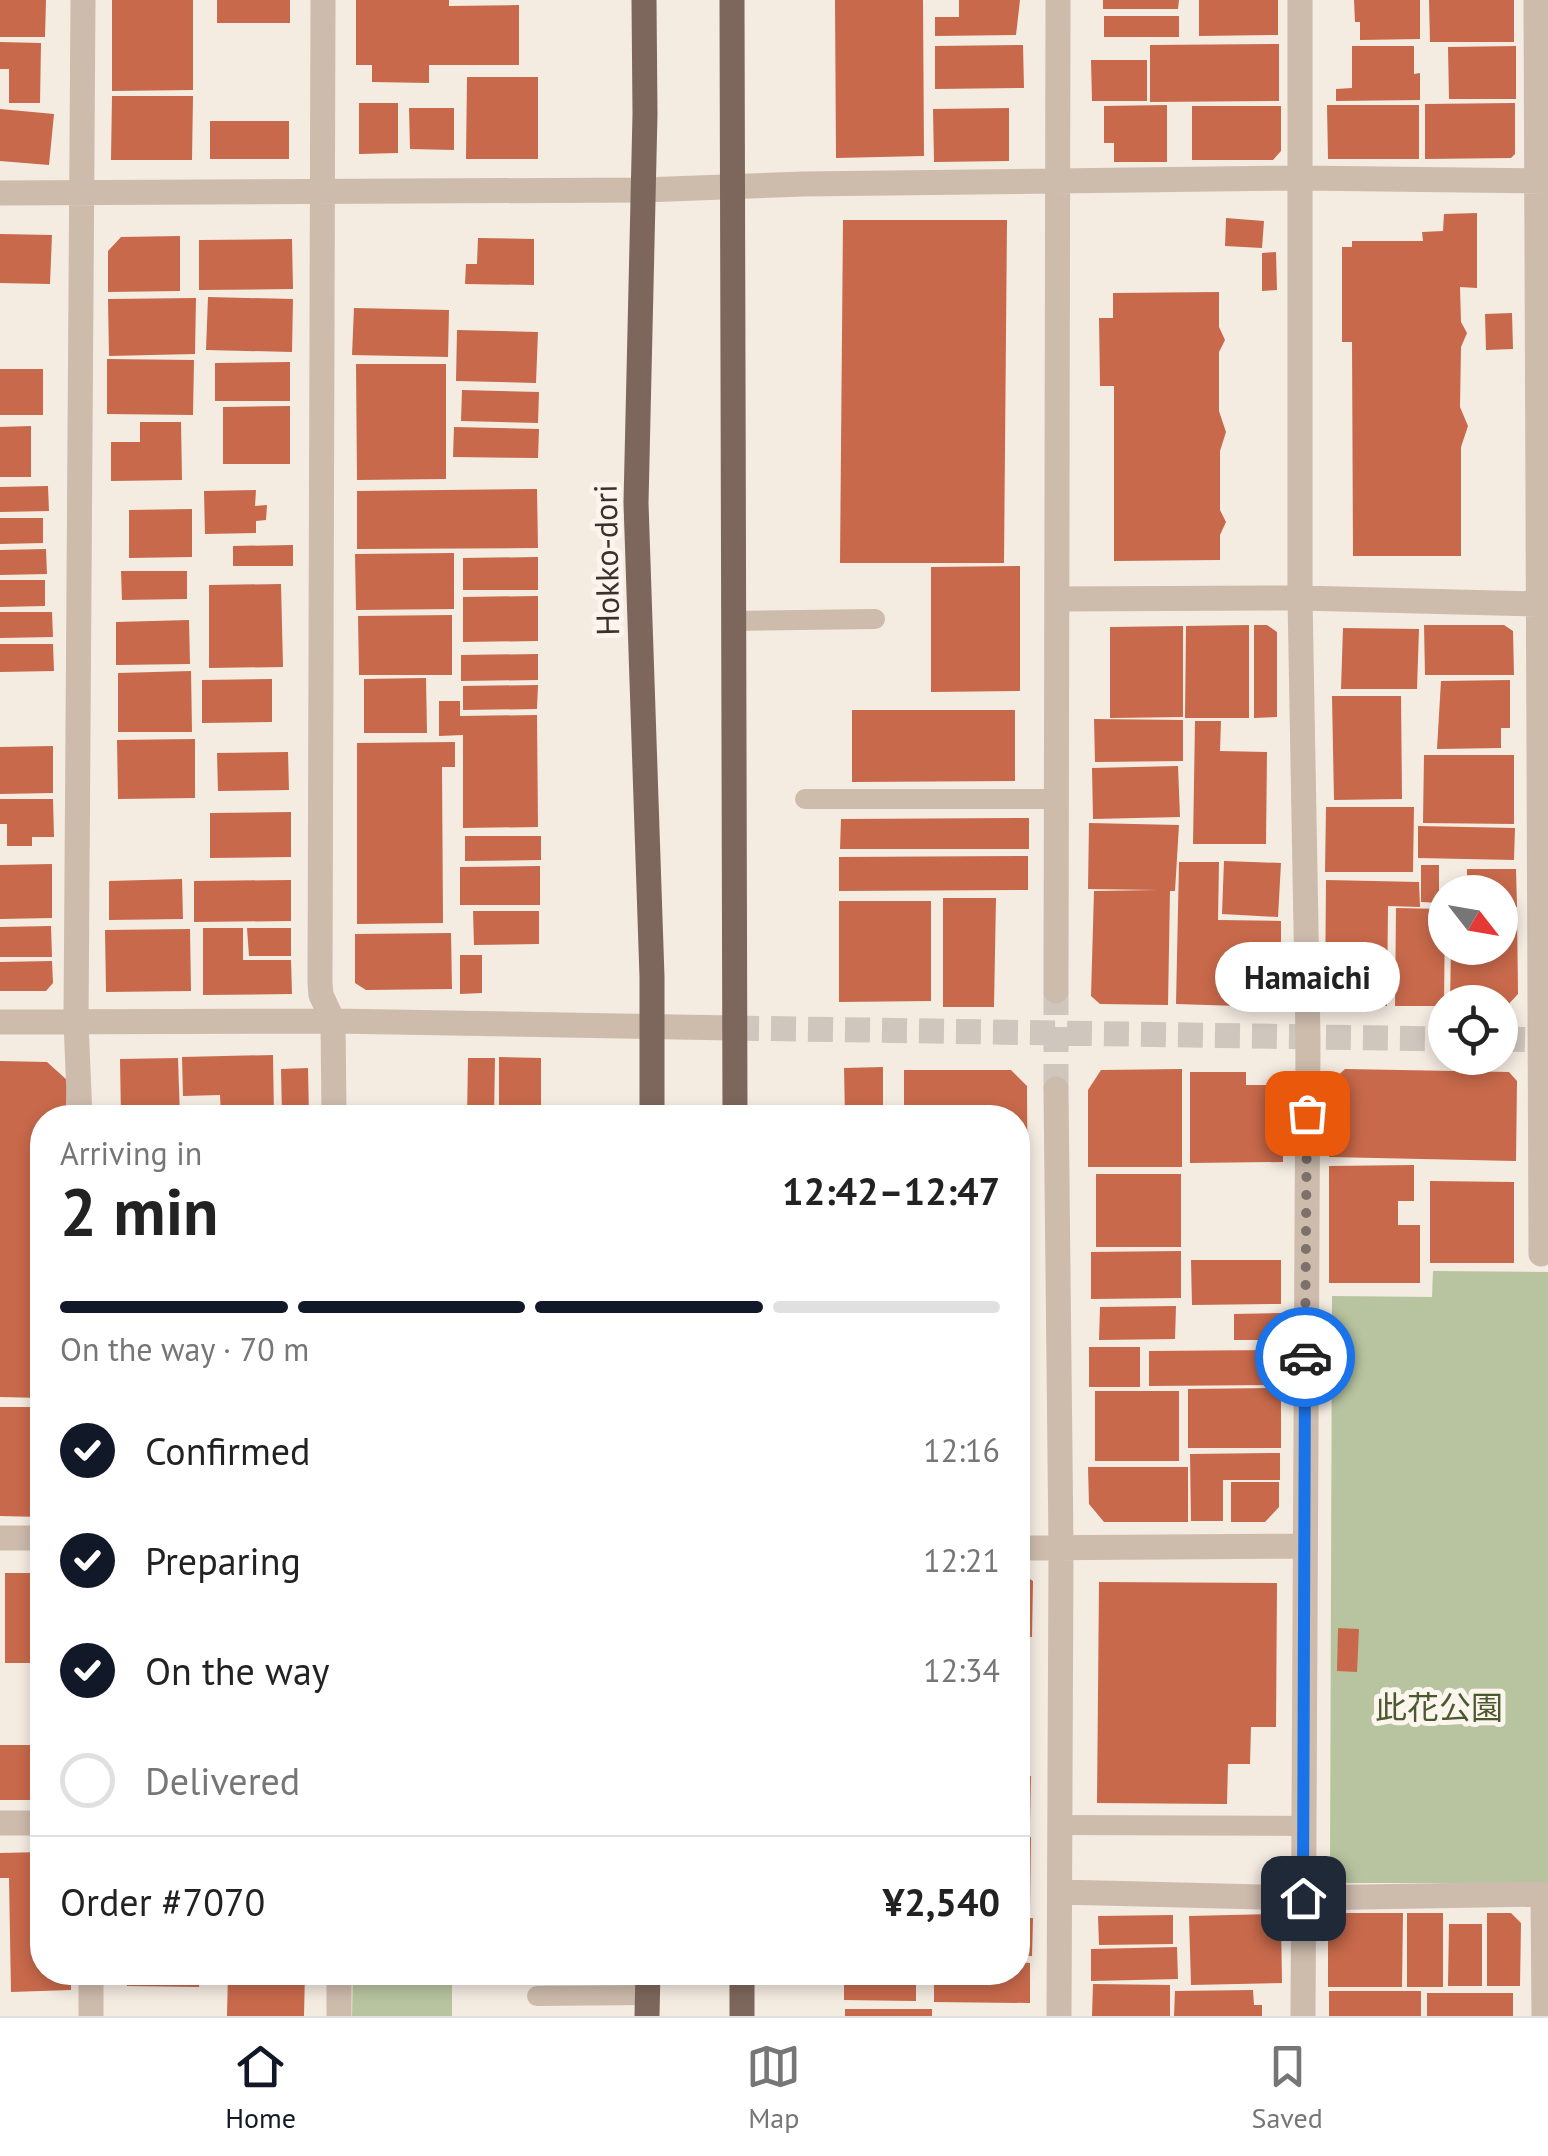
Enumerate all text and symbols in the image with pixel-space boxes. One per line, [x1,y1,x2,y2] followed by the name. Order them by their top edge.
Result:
[584,484,628,636] street label: Hokko-dori
[1428,875,1518,965] north arrow
[1428,875,1518,1075] map controls
[1214,943,1400,1013] callout: Hamaichi
[1244,956,1371,998] text: Hamaichi
[1428,985,1518,1075] button: locate
[1265,1071,1350,1156] pin
[1280,1086,1335,1141] icon: bag
[60,1132,202,1174] text: Arriving in
[782,1166,1000,1215] text: 12:42–12:47
[60,1169,219,1253] text: 2 min
[1255,1307,1355,1407] courier
[60,1328,309,1370] text: On the way · 70 m
[1278,1330,1333,1385] icon: car
[60,1423,115,1478] icon: check
[145,1426,311,1475] text: Confirmed
[923,1429,1000,1471] text: 12:16
[60,1533,115,1588] icon: check
[145,1536,301,1585] text: Preparing
[923,1539,1000,1581] text: 12:21
[60,1643,115,1698] icon: check
[145,1646,330,1695] text: On the way
[923,1649,1000,1691] text: 12:34
[1375,1686,1503,1728] park label: 此花公園
[145,1756,300,1805] text: Delivered
[1261,1856,1346,1941] pin
[1276,1871,1331,1926] icon: home
[60,1877,265,1926] text: Order #7070
[883,1877,1000,1926] text: ¥2,540
[225,2039,296,2136] tab: Home
[746,2039,801,2136] tab: Map
[1252,2039,1323,2136] tab: Saved

